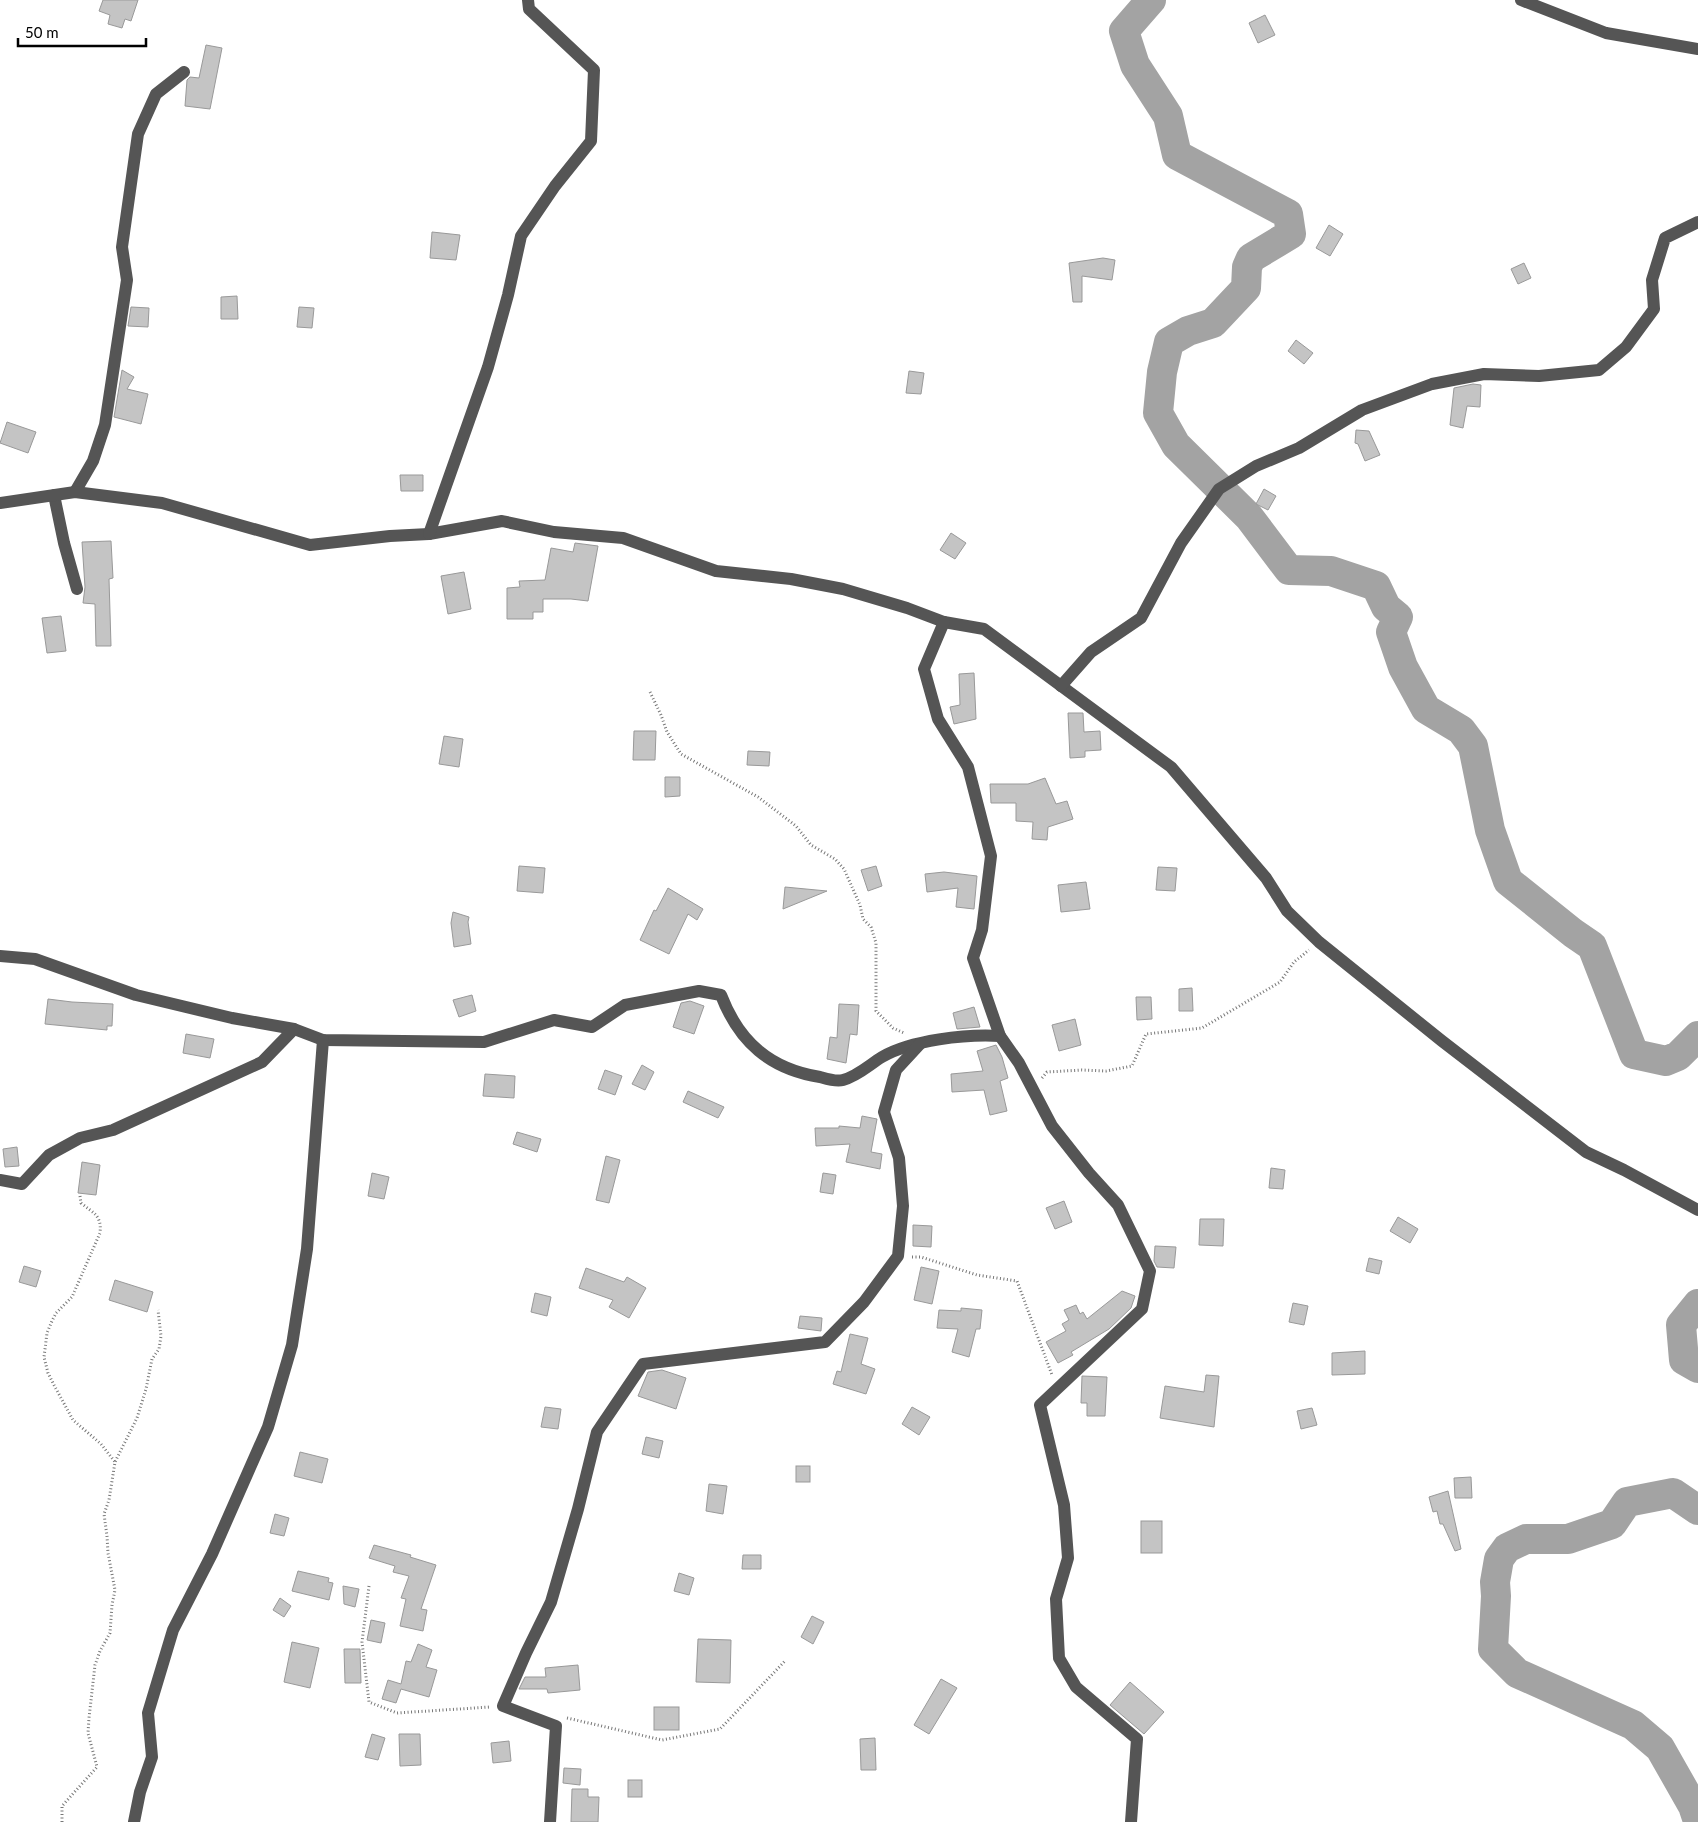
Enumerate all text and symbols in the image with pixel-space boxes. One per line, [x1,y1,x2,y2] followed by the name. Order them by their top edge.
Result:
[18,15,145,47] scale bar
[25,23,59,41] text: 50 m

